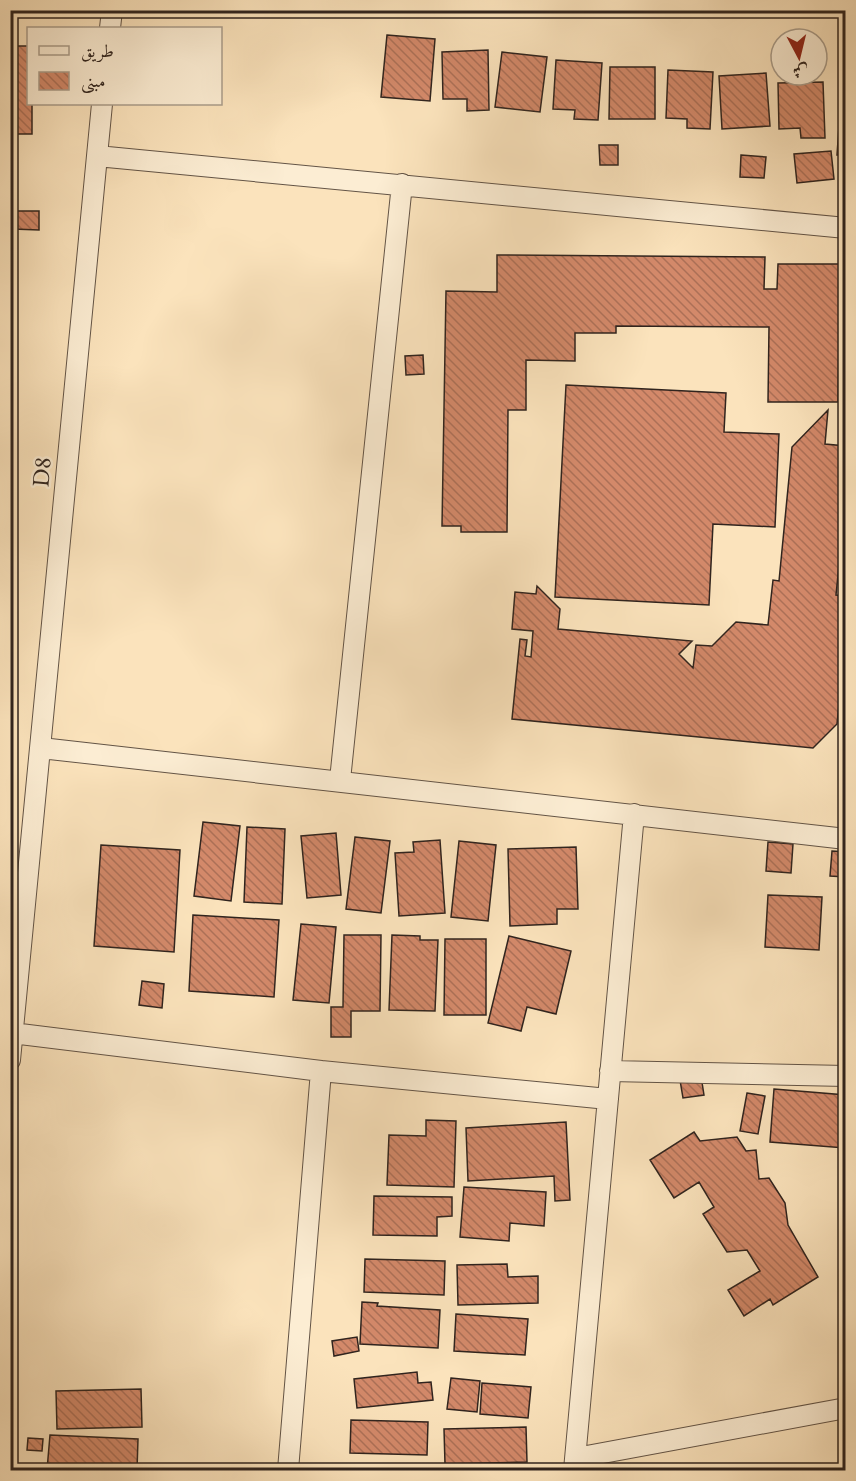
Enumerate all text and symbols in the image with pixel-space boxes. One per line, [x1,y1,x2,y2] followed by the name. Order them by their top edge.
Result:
[27,27,222,105] legend
[769,27,829,87] north arrow
[81,39,114,63] text: طريق
[792,60,810,83] text: ش
[81,69,106,94] text: مبنى
[24,456,58,488] street label: D8

